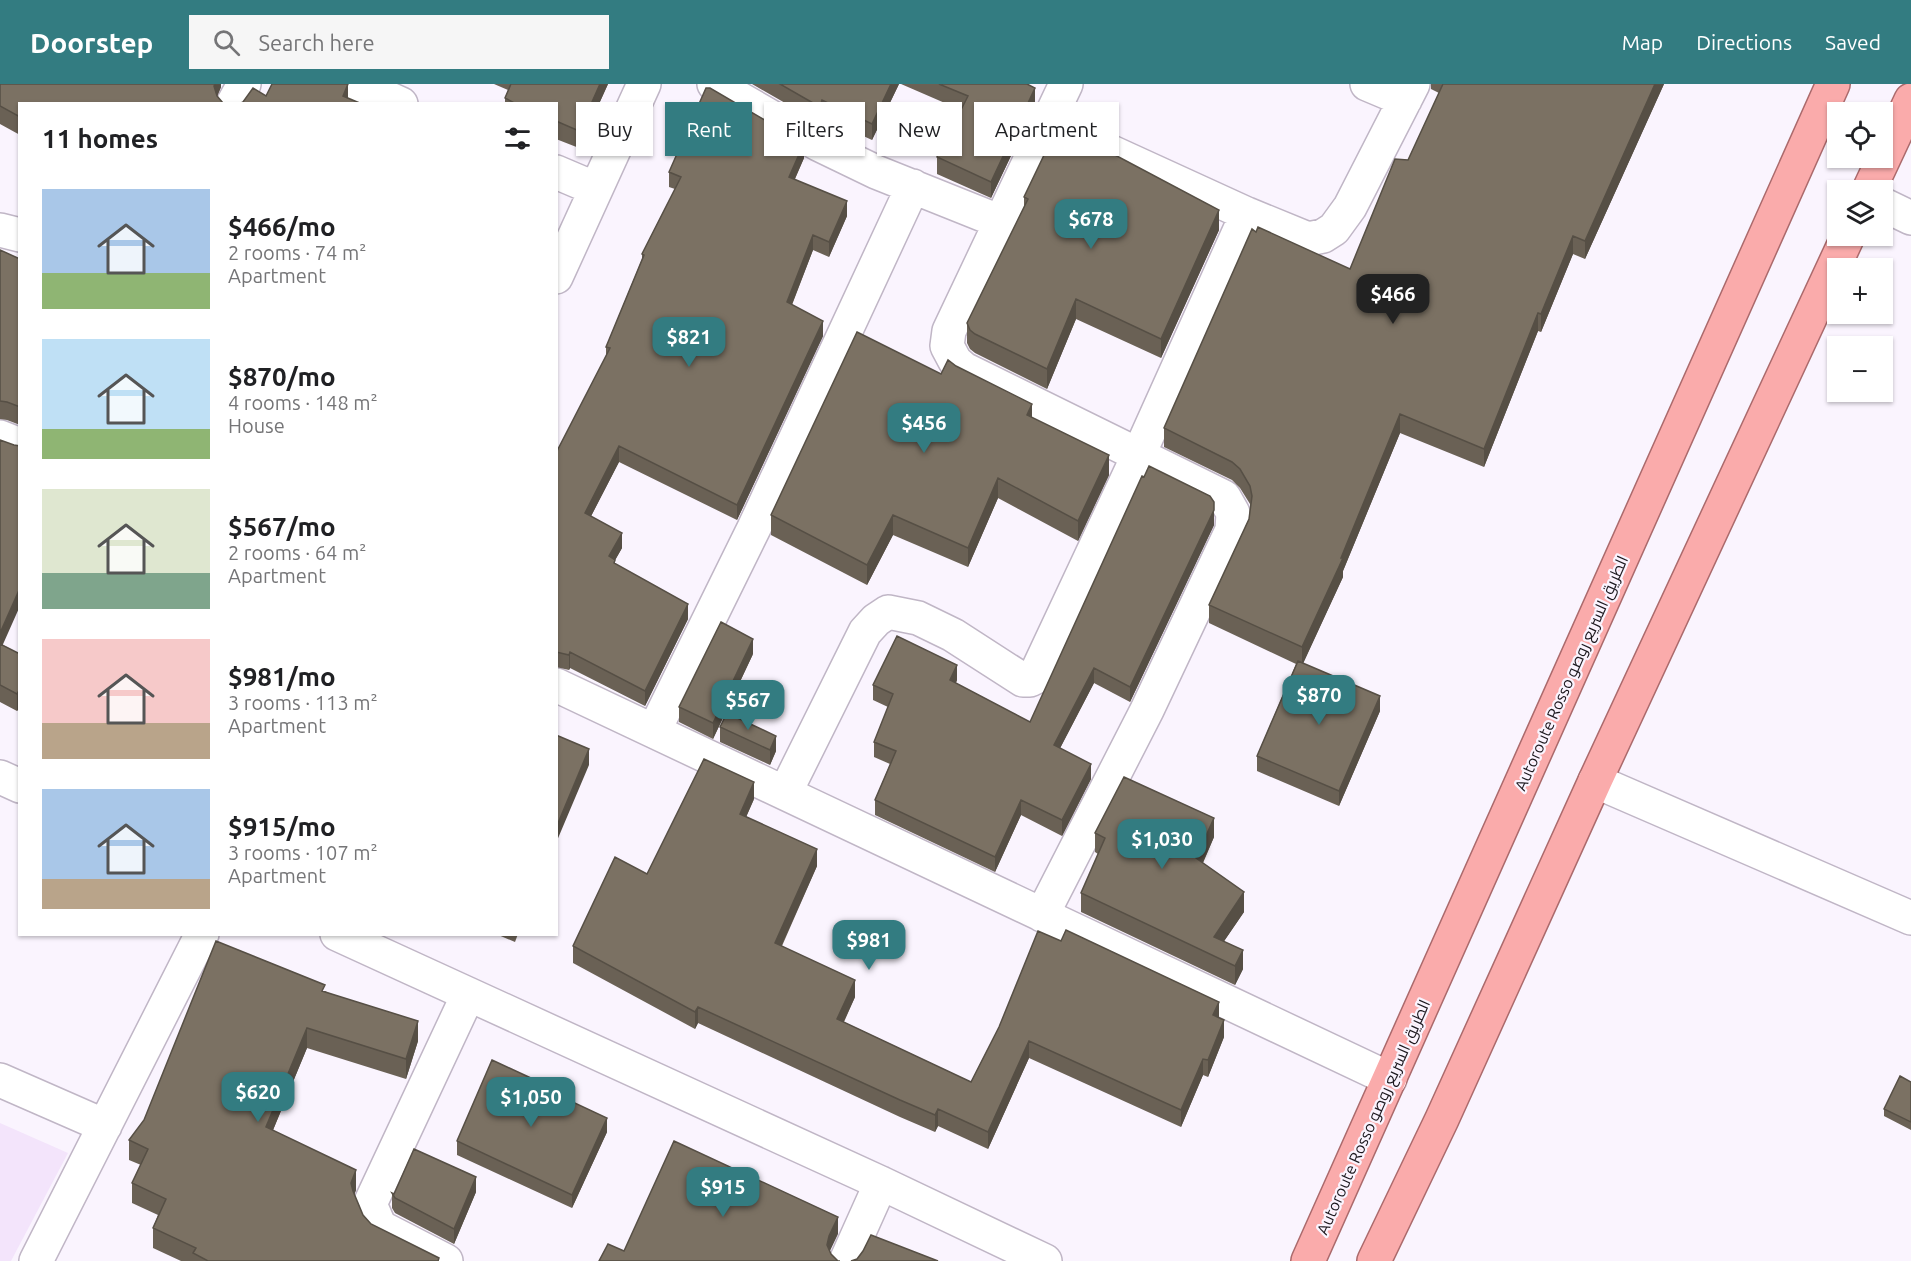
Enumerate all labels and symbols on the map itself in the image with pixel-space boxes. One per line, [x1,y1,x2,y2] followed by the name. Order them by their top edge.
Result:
[1055,199,1127,250] pin: $678
[1357,274,1429,325] pin: $466
[653,317,725,368] pin: $821
[888,403,960,454] pin: $456
[1511,553,1634,794] street label: Autoroute Rosso الطريق السريع روصو
[1283,675,1355,726] pin: $870
[712,680,784,731] pin: $567
[1113,819,1211,870] pin: $1,030
[833,920,905,971] pin: $981
[1313,997,1436,1238] street label: Autoroute Rosso الطريق السريع روصو
[222,1072,294,1123] pin: $620
[482,1077,580,1128] pin: $1,050
[687,1167,759,1218] pin: $915

